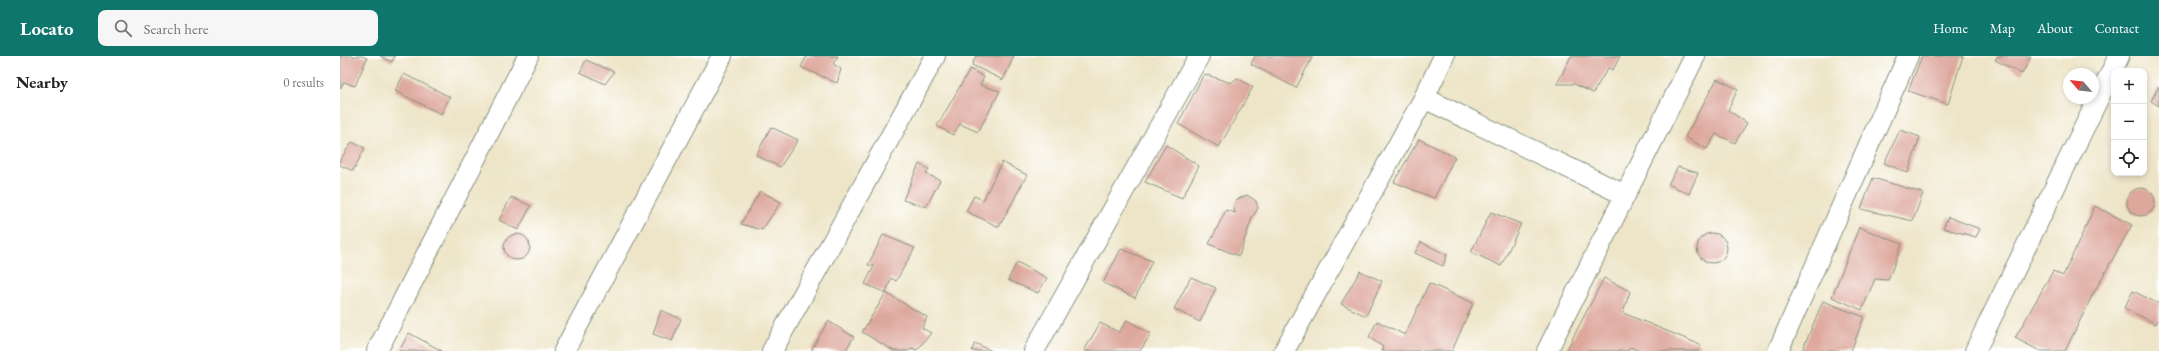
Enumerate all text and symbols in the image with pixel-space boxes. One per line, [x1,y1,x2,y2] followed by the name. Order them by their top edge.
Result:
[98,10,378,46] search box
[20,16,74,41] text: Locato
[112,17,134,39] icon: search
[144,19,209,38] text: Search here
[1933,19,1968,37] text: Home
[1990,19,2015,37] text: Map
[2037,19,2073,37] text: About
[2095,19,2139,37] text: Contact
[2063,68,2099,104] north arrow
[2111,68,2147,176] map controls
[2111,68,2147,104] button: +
[16,71,68,93] text: Nearby
[283,74,324,91] text: 0 results
[2111,104,2147,140] button: −
[2111,140,2147,176] button: locate

